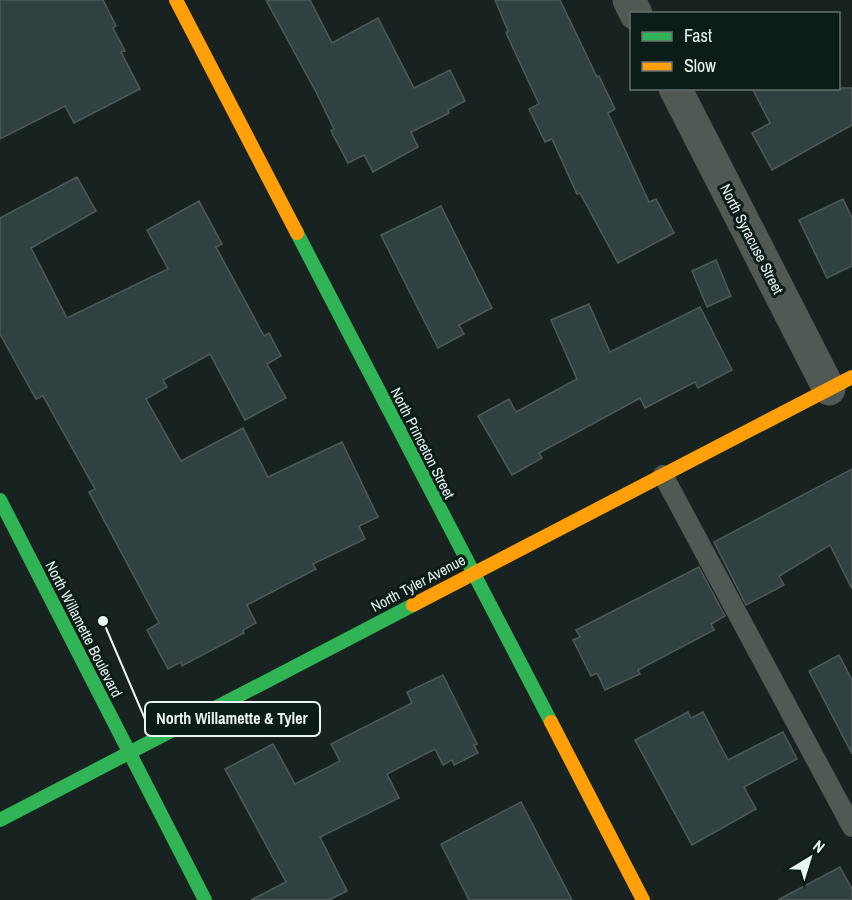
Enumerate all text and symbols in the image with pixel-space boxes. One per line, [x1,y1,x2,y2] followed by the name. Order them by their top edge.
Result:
[630,12,840,90] legend
[684,23,712,48] text: Fast
[684,53,716,78] text: Slow
[715,180,789,298] street label: North Syracuse Street
[386,384,460,503] street label: North Princeton Street
[367,549,469,617] street label: North Tyler Avenue
[41,557,127,701] street label: North Willamette Boulevard
[145,702,320,736] callout: North Willamette & Tyler
[156,707,309,729] text: North Willamette & Tyler
[780,828,840,888] north arrow
[809,835,830,858] text: N

